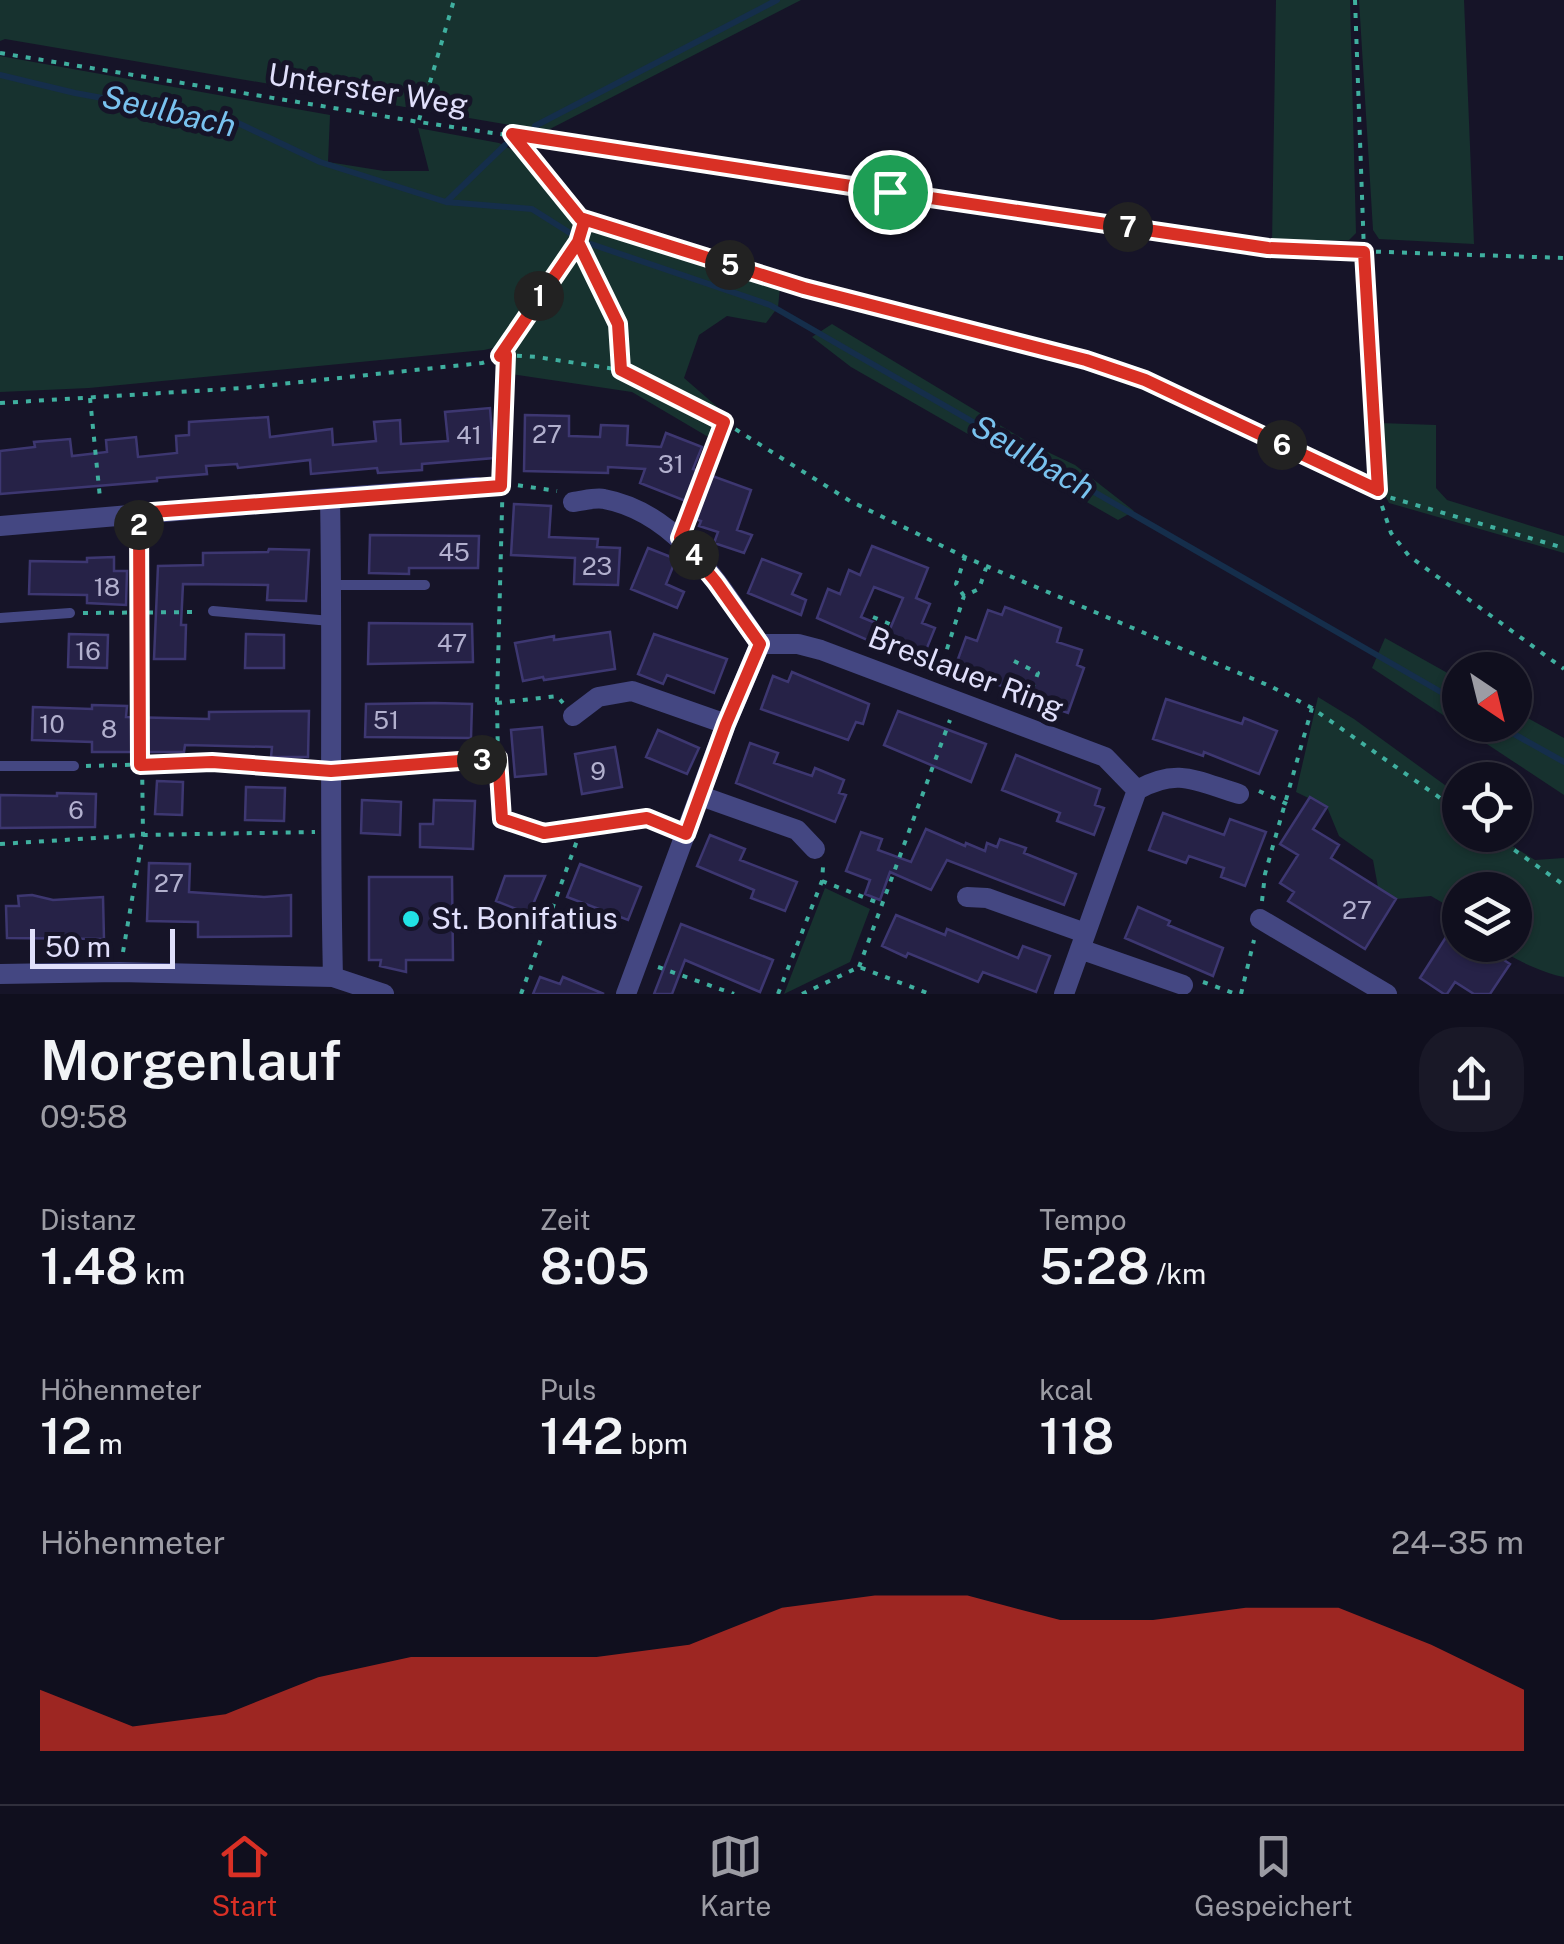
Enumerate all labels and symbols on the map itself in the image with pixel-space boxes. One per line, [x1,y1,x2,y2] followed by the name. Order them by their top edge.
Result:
[266,55,471,123] street label: Unterster Weg
[99,77,239,144] water label: Seulbach
[848,150,933,235] pin
[1103,202,1153,252] pin: 7
[705,240,755,290] pin: 5
[514,271,564,321] pin: 1
[965,407,1101,507] water label: Seulbach
[532,419,562,449] house number: 27
[456,420,482,450] house number: 41
[1257,420,1307,470] pin: 6
[658,449,684,479] house number: 31
[114,500,164,550] pin: 2
[669,530,719,580] pin: 4
[438,537,470,567] house number: 45
[582,551,612,581] house number: 23
[94,572,120,602] house number: 18
[864,618,1069,726] street label: Breslauer Ring
[437,628,467,658] house number: 47
[75,636,101,666] house number: 16
[1442,652,1532,742] north arrow
[373,705,399,735] house number: 51
[39,709,65,739] house number: 10
[101,714,117,744] house number: 8
[457,735,507,785] pin: 3
[590,756,606,786] house number: 9
[68,795,84,825] house number: 6
[154,868,184,898] house number: 27
[1342,895,1372,925] house number: 27
[431,900,618,936] place label: St. Bonifatius
[400,908,422,930] marker: St. Bonifatius
[30,924,175,968] scale bar

